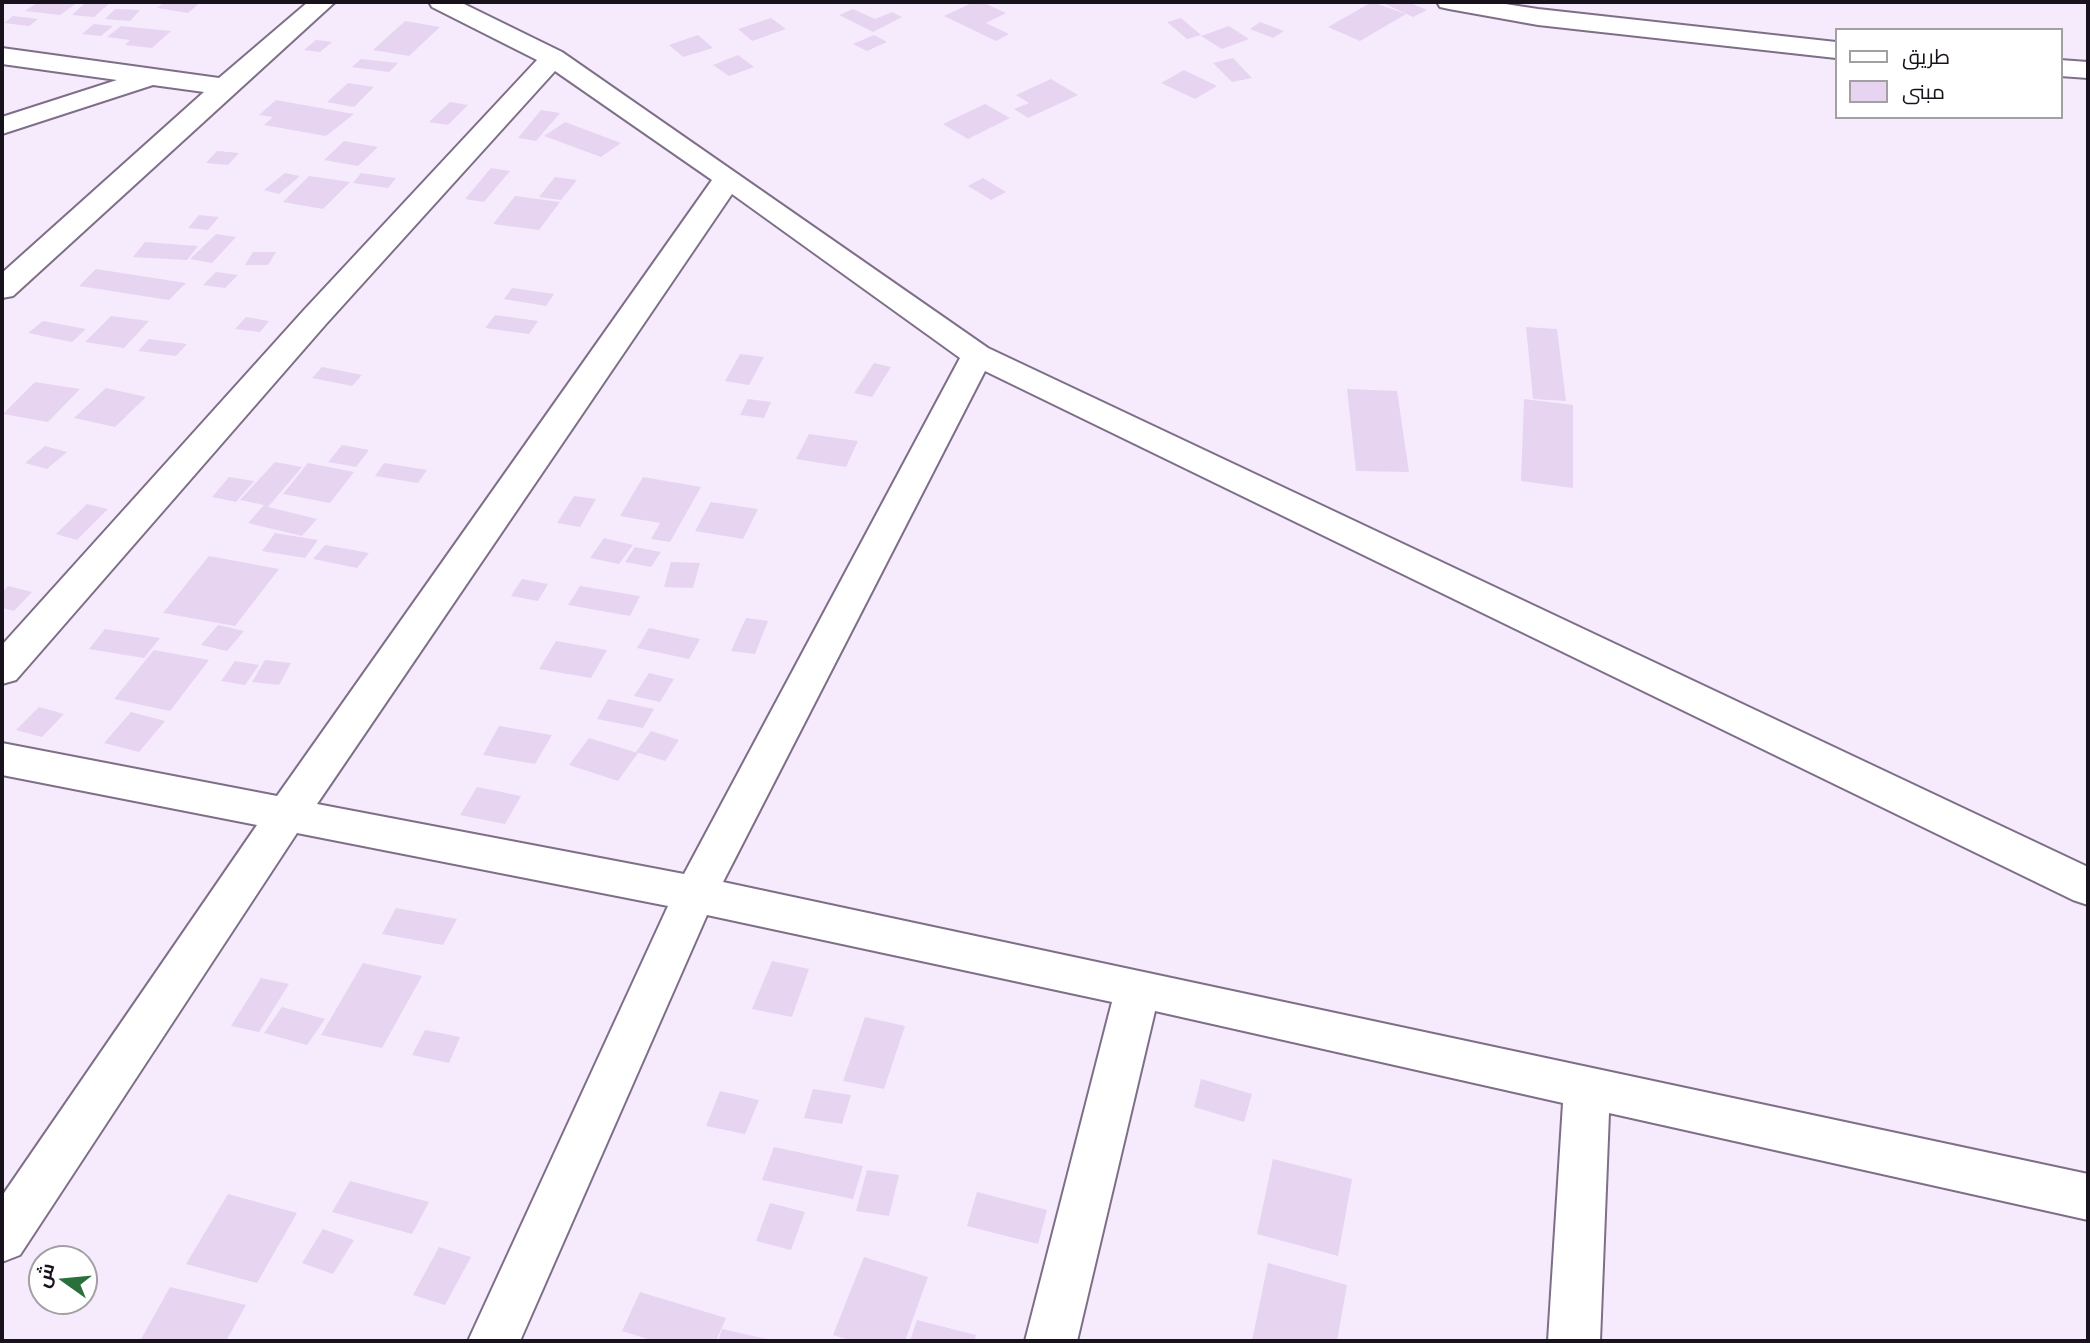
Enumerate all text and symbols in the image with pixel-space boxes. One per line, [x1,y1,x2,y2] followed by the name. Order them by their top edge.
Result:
[1834,28,2062,119] legend
[1902,43,1950,69] text: طريق
[1902,78,1945,104] text: مبنى
[28,1245,98,1315] north arrow
[30,1260,58,1290] text: ش

